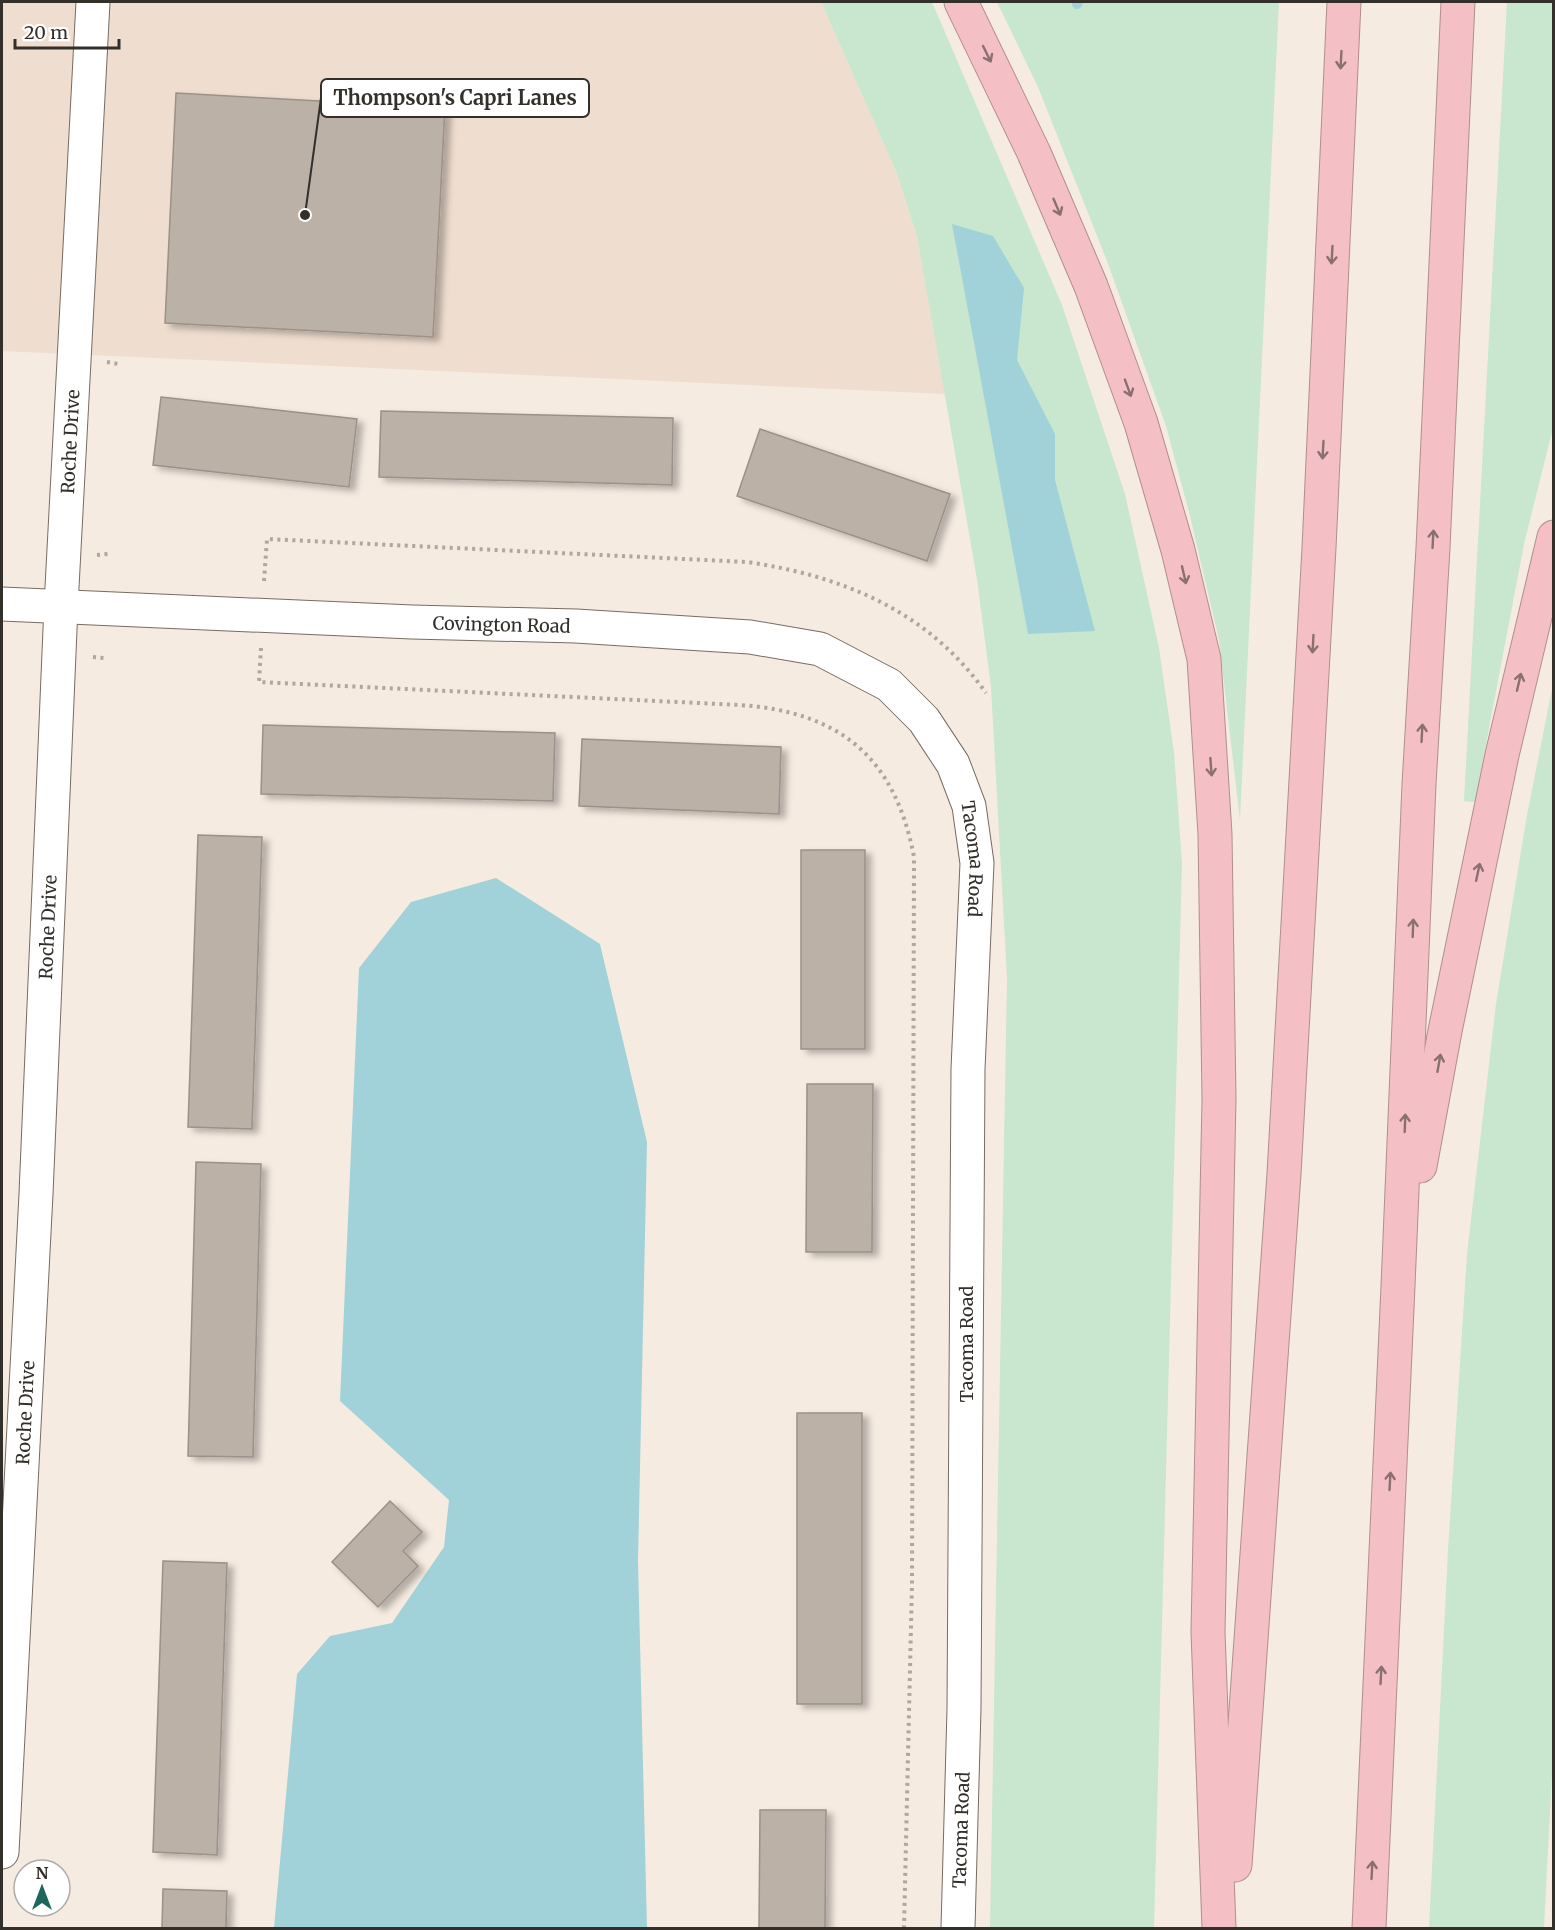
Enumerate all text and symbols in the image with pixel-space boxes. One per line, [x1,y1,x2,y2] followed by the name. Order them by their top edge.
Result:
[15,12,118,50] scale bar
[24,21,68,44] text: 20 m
[981,45,993,63] one-way arrow
[1335,49,1347,69] one-way arrow
[321,79,589,117] callout: Thompson's Capri Lanes
[333,85,577,110] text: Thompson's Capri Lanes
[1052,197,1063,215] one-way arrow
[1327,244,1338,264] one-way arrow
[1124,378,1135,397] one-way arrow
[55,389,84,494] street label: Roche Drive
[1318,439,1329,459] one-way arrow
[1428,529,1439,549] one-way arrow
[1179,565,1191,584] one-way arrow
[432,611,571,637] street label: Covington Road
[1308,634,1319,654] one-way arrow
[1514,672,1525,692] one-way arrow
[1416,724,1427,744] one-way arrow
[1206,757,1217,777] one-way arrow
[957,799,989,918] street label: Tacoma Road
[1473,863,1484,883] one-way arrow
[34,874,61,980] street label: Roche Drive
[1407,919,1419,939] one-way arrow
[1434,1054,1445,1074] one-way arrow
[1399,1113,1411,1133] one-way arrow
[955,1285,978,1402] street label: Tacoma Road
[11,1360,39,1465] street label: Roche Drive
[1384,1471,1395,1491] one-way arrow
[1376,1666,1387,1686] one-way arrow
[947,1771,975,1889] street label: Tacoma Road
[12,1858,72,1918] north arrow
[1366,1861,1377,1881] one-way arrow
[36,1863,49,1883] text: N

